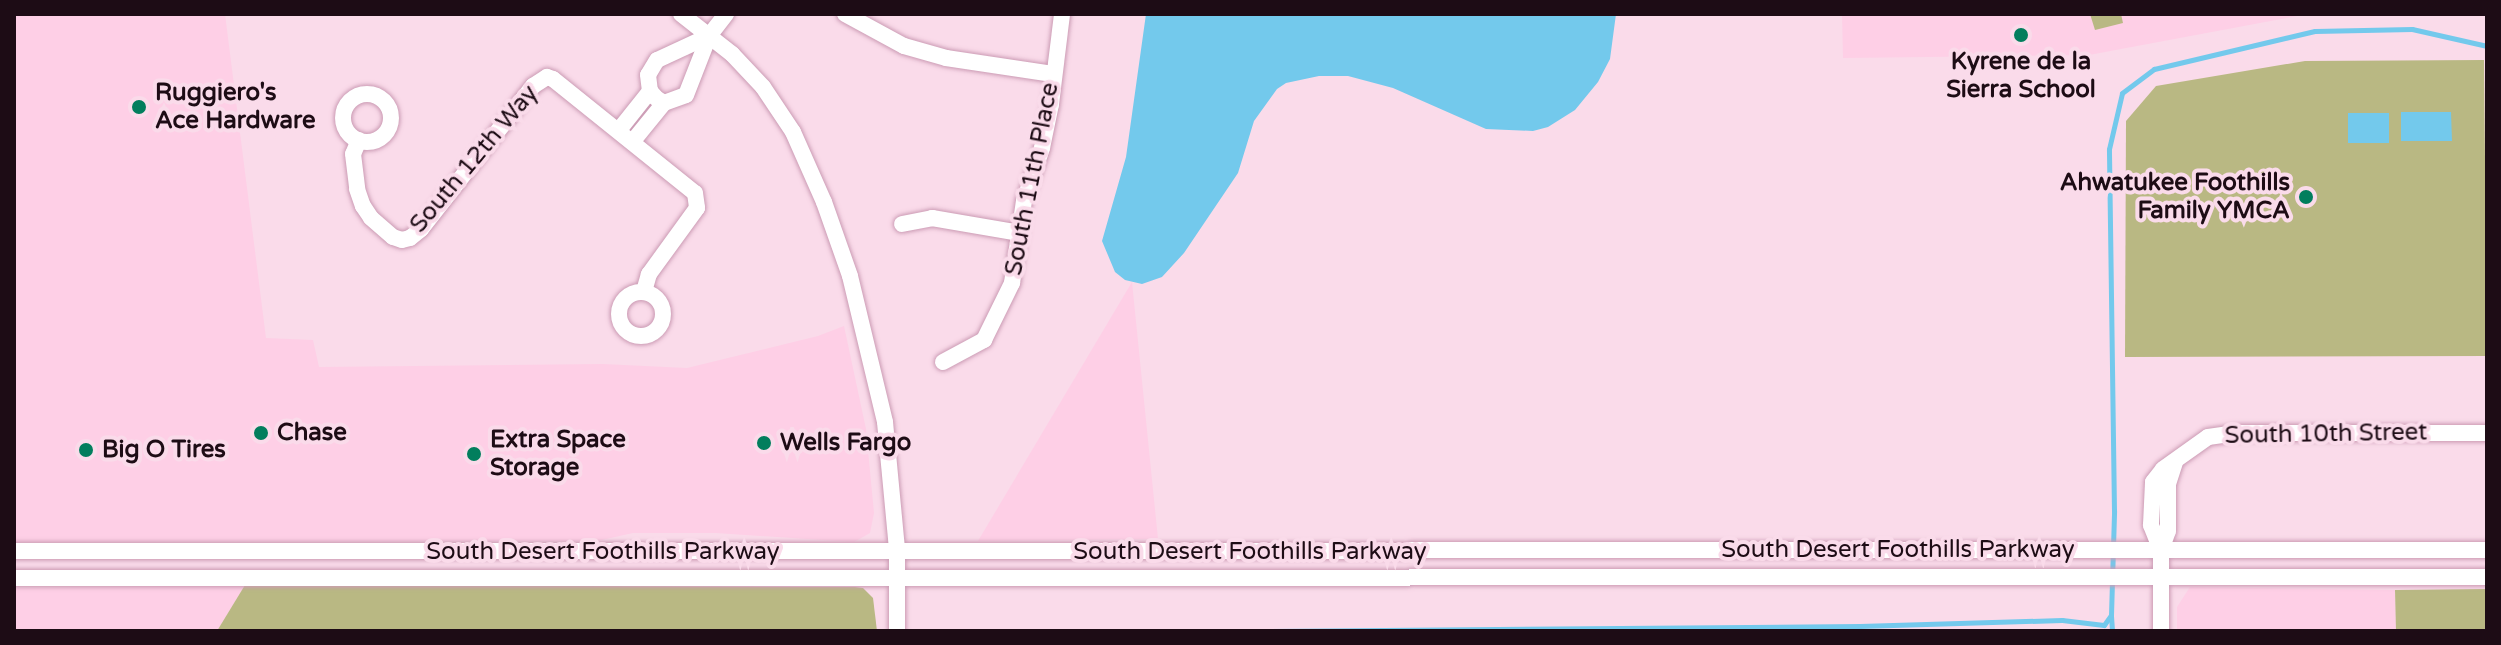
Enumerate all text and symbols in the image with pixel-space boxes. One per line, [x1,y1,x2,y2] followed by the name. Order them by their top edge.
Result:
[2012,26,2030,44] marker: Kyrene de la Sierra School
[1946,48,2096,104] place label: Kyrene de la Sierra School
[155,79,315,135] place label: Ruggiero's Ace Hardware
[404,79,544,239] street label: South 12th Way
[999,80,1065,278] street label: South 11th Place
[130,98,148,116] marker: Ruggiero's Ace Hardware
[2060,169,2290,225] place label: Ahwatukee Foothills Family YMCA
[2297,188,2315,206] marker: Ahwatukee Foothills Family YMCA
[2224,418,2428,450] street label: South 10th Street
[277,419,347,447] place label: Chase
[252,424,270,442] marker: Chase
[490,426,626,482] place label: Extra Space Storage
[780,429,911,457] place label: Wells Fargo
[755,434,773,452] marker: Wells Fargo
[102,436,226,464] place label: Big O Tires
[77,441,95,459] marker: Big O Tires
[465,445,483,463] marker: Extra Space Storage
[1721,536,2075,564] street label: South Desert Foothills Parkway
[426,538,780,566] street label: South Desert Foothills Parkway
[1073,538,1427,566] street label: South Desert Foothills Parkway

